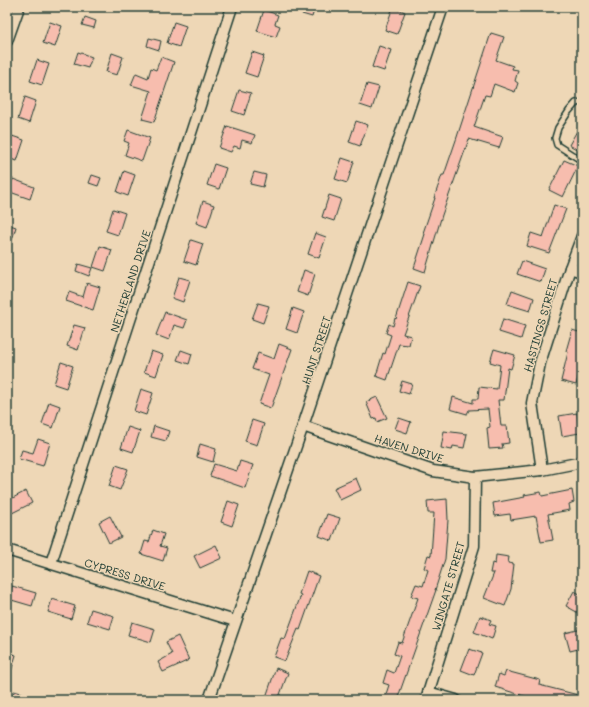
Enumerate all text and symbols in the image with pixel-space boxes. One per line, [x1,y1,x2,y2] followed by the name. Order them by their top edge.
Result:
[106,228,154,334] street label: NETHERLAND DRIVE
[519,276,561,374] street label: HASTINGS STREET
[298,314,334,386] street label: HUNT STREET
[373,430,445,466] street label: HAVEN DRIVE
[428,540,468,632] street label: WINGATE STREET
[83,555,167,593] street label: CYPRESS DRIVE

